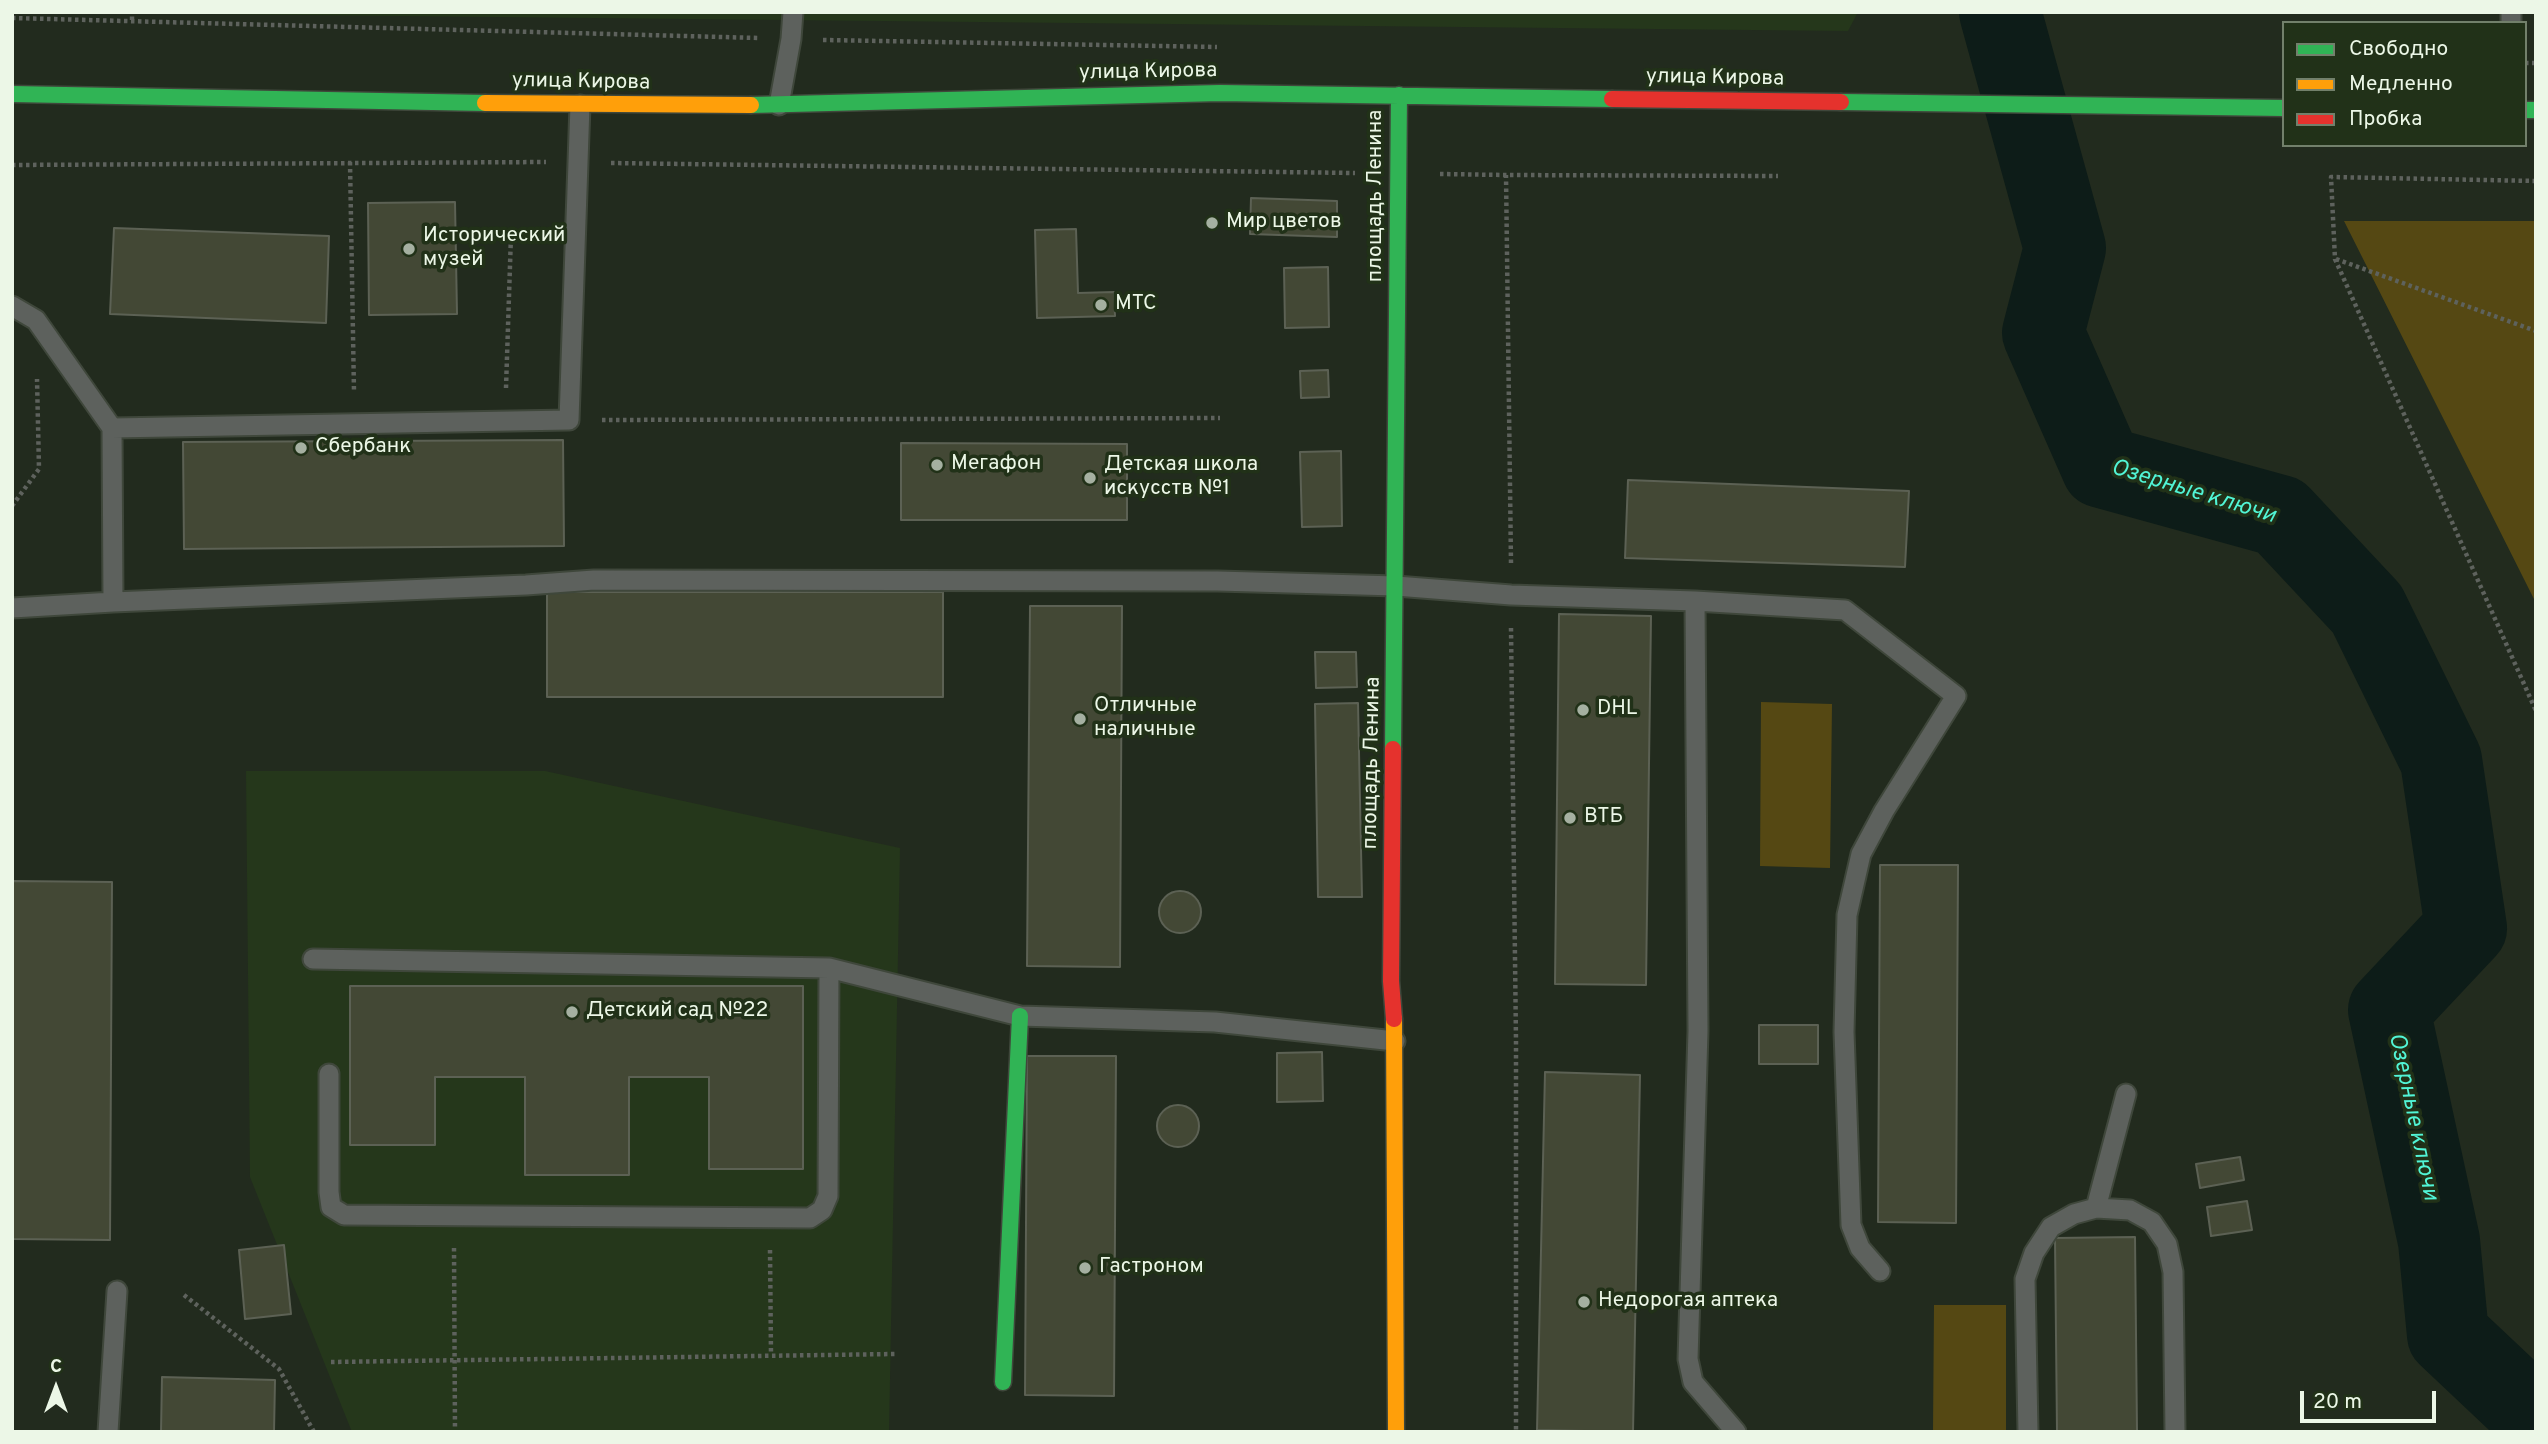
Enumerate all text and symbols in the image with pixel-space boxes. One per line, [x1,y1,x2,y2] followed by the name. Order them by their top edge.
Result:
[2282,21,2527,147] legend
[2349,36,2448,63] text: Свободно
[1079,59,1217,87] street label: улица Кирова
[1646,65,1784,93] street label: улица Кирова
[512,69,650,97] street label: улица Кирова
[2349,71,2453,98] text: Медленно
[2349,106,2422,133] text: Пробка
[1364,110,1390,282] street label: площадь Ленина
[1226,210,1342,236] place label: Мир цветов
[1204,215,1220,231] marker: Мир цветов
[423,224,565,274] place label: Исторический музей
[401,241,417,257] marker: Исторический музей
[1115,292,1157,318] place label: МТС
[1093,297,1109,313] marker: МТС
[315,435,411,461] place label: Сбербанк
[293,440,309,456] marker: Сбербанк
[951,452,1041,478] place label: Мегафон
[1104,453,1258,503] place label: Детская школа искусств №1
[2107,455,2279,531] water label: Озерные ключи
[929,457,945,473] marker: Мегафон
[1082,470,1098,486] marker: Детская школа искусств №1
[1359,676,1387,850] street label: площадь Ленина
[1094,694,1197,744] place label: Отличные наличные
[1597,697,1638,723] place label: DHL
[1575,702,1591,718] marker: DHL
[1072,711,1088,727] marker: Отличные наличные
[1584,805,1623,831] place label: ВТБ
[1562,810,1578,826] marker: ВТБ
[586,999,768,1025] place label: Детский сад №22
[564,1004,580,1020] marker: Детский сад №22
[2381,1031,2443,1203] water label: Озерные ключи
[1099,1255,1204,1281] place label: Гастроном
[1077,1260,1093,1276] marker: Гастроном
[1598,1289,1778,1315] place label: Недорогая аптека
[1576,1294,1592,1310] marker: Недорогая аптека
[21,1353,91,1423] north arrow
[50,1355,62,1379] text: С
[2303,1378,2440,1422] scale bar
[2313,1389,2362,1416] text: 20 m

